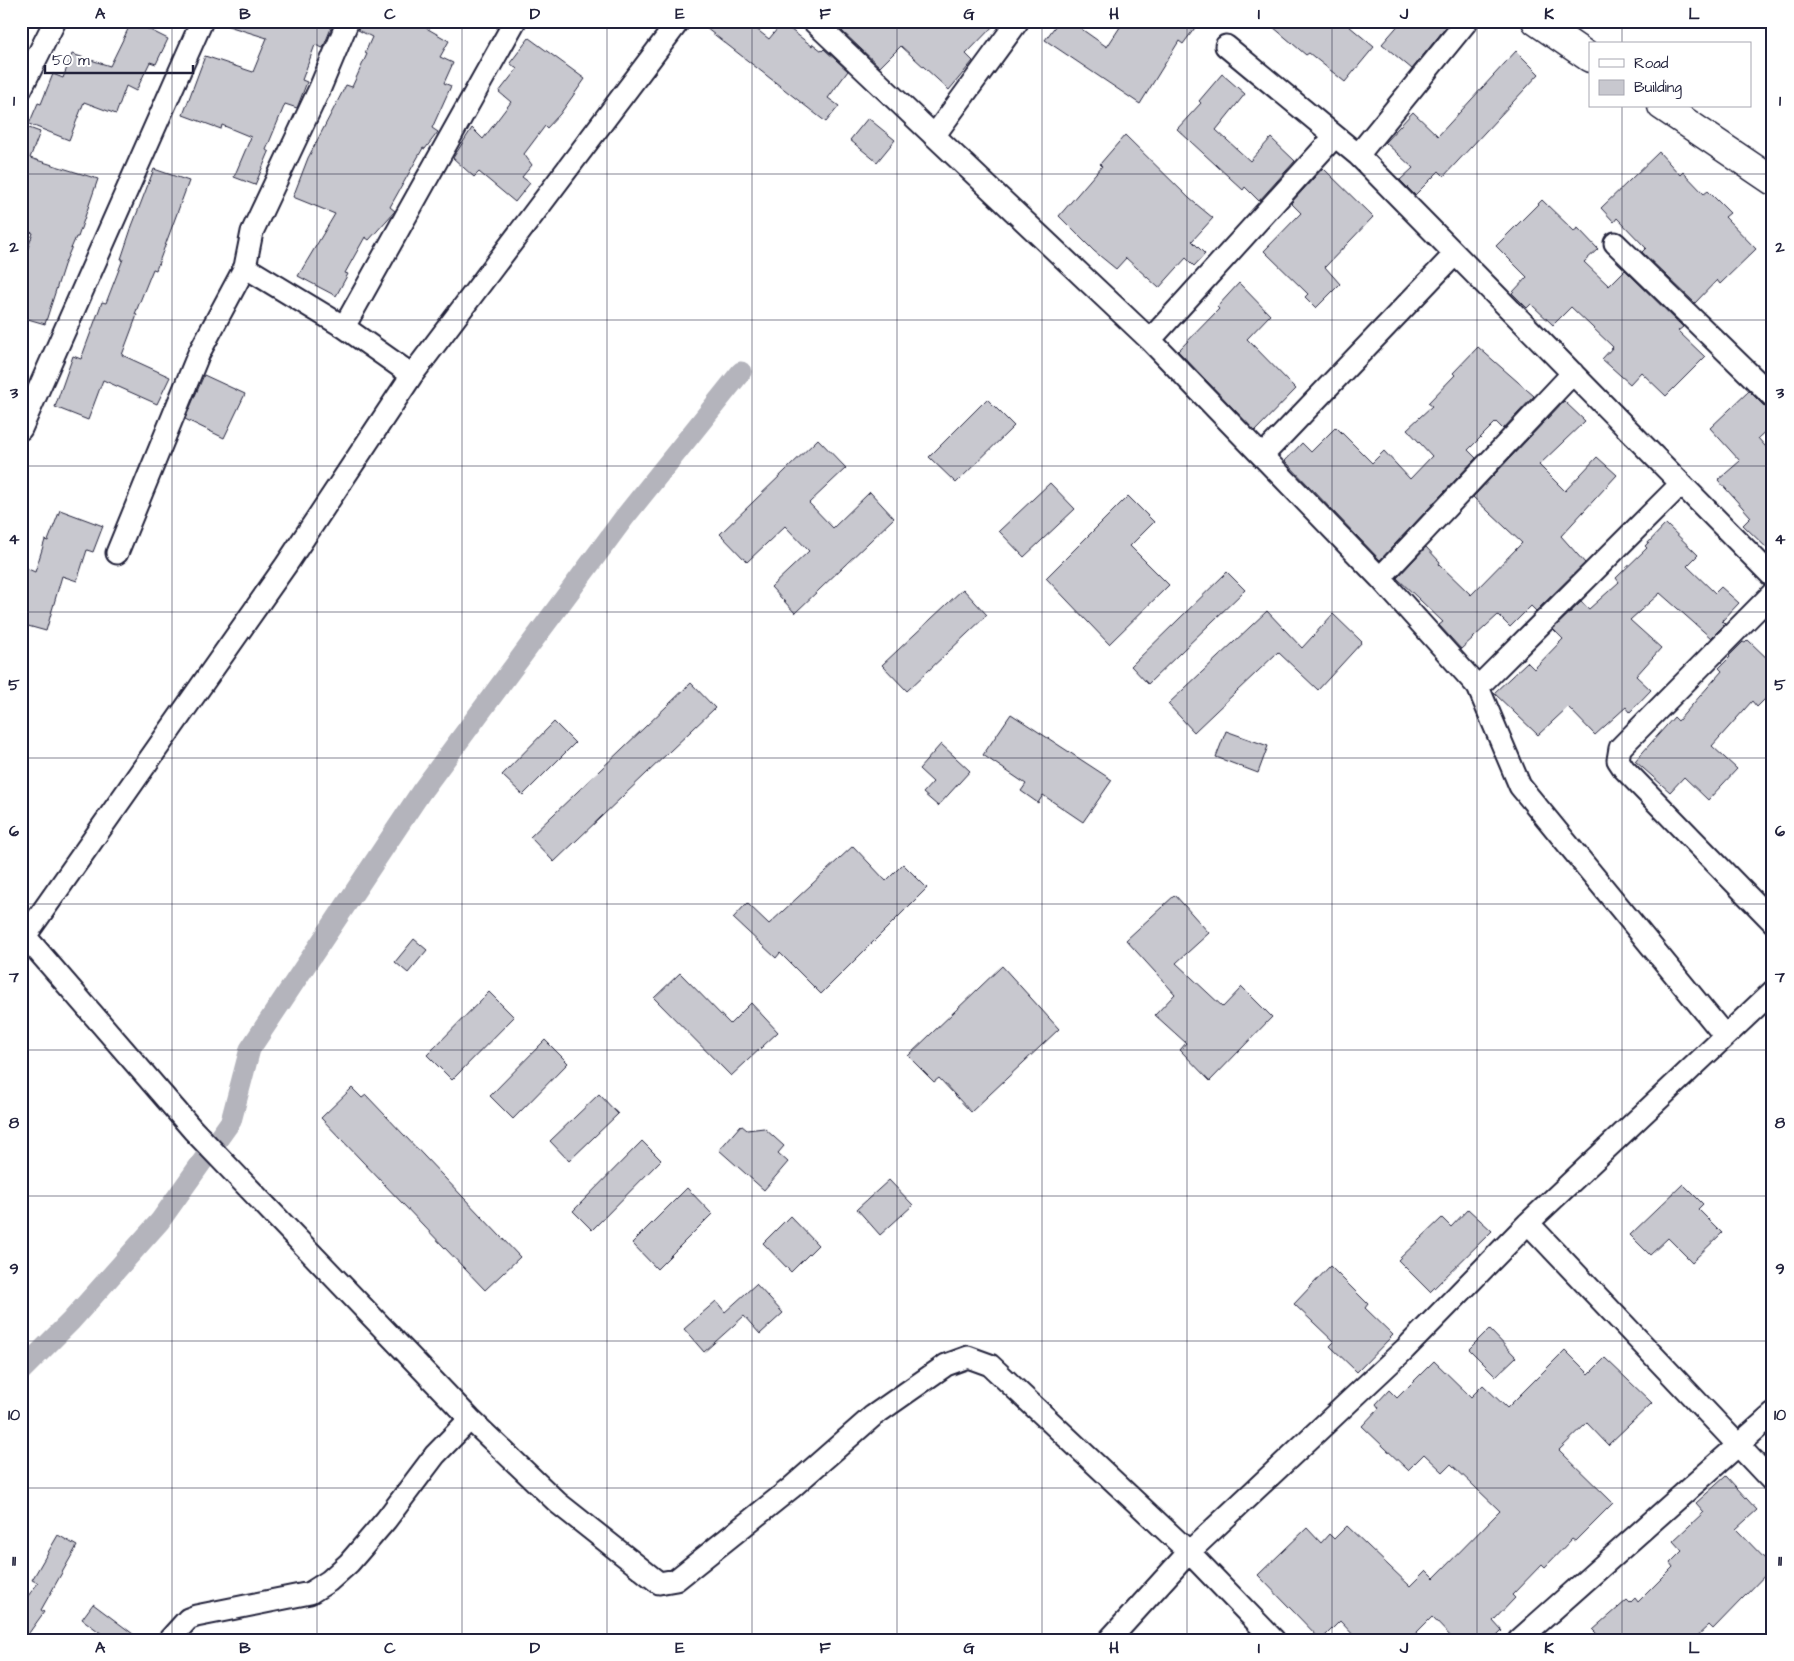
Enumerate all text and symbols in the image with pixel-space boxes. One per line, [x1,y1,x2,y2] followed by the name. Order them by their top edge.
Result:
[95,3,106,25] text: A
[239,3,251,25] text: B
[384,3,396,25] text: C
[530,3,541,25] text: D
[675,3,685,25] text: E
[819,3,831,25] text: F
[963,3,975,25] text: G
[1109,3,1119,25] text: H
[1258,3,1260,25] text: I
[1399,3,1409,25] text: J
[1544,3,1554,25] text: K
[1688,3,1700,25] text: L
[45,42,192,74] scale bar
[1589,42,1752,108] legend
[52,50,90,71] text: 50 m
[1634,53,1669,74] text: Road
[1634,77,1682,99] text: Building
[13,90,16,112] text: 1
[1779,90,1782,112] text: 1
[8,236,19,258] text: 2
[1774,236,1785,258] text: 2
[9,382,19,404] text: 3
[1775,382,1785,404] text: 3
[9,528,20,550] text: 4
[1775,528,1786,550] text: 4
[8,674,20,696] text: 5
[1774,674,1786,696] text: 5
[9,820,19,842] text: 6
[1775,820,1785,842] text: 6
[8,966,19,988] text: 7
[1774,966,1785,988] text: 7
[9,1112,20,1134] text: 8
[1775,1112,1786,1134] text: 8
[9,1258,19,1280] text: 9
[1775,1258,1785,1280] text: 9
[8,1404,20,1426] text: 10
[1774,1404,1786,1426] text: 10
[12,1550,17,1572] text: 11
[1778,1550,1783,1572] text: 11
[95,1637,106,1659] text: A
[239,1637,251,1659] text: B
[384,1637,396,1659] text: C
[530,1637,541,1659] text: D
[675,1637,685,1659] text: E
[819,1637,831,1659] text: F
[963,1637,975,1659] text: G
[1109,1637,1119,1659] text: H
[1258,1637,1260,1659] text: I
[1399,1637,1409,1659] text: J
[1544,1637,1554,1659] text: K
[1688,1637,1700,1659] text: L

